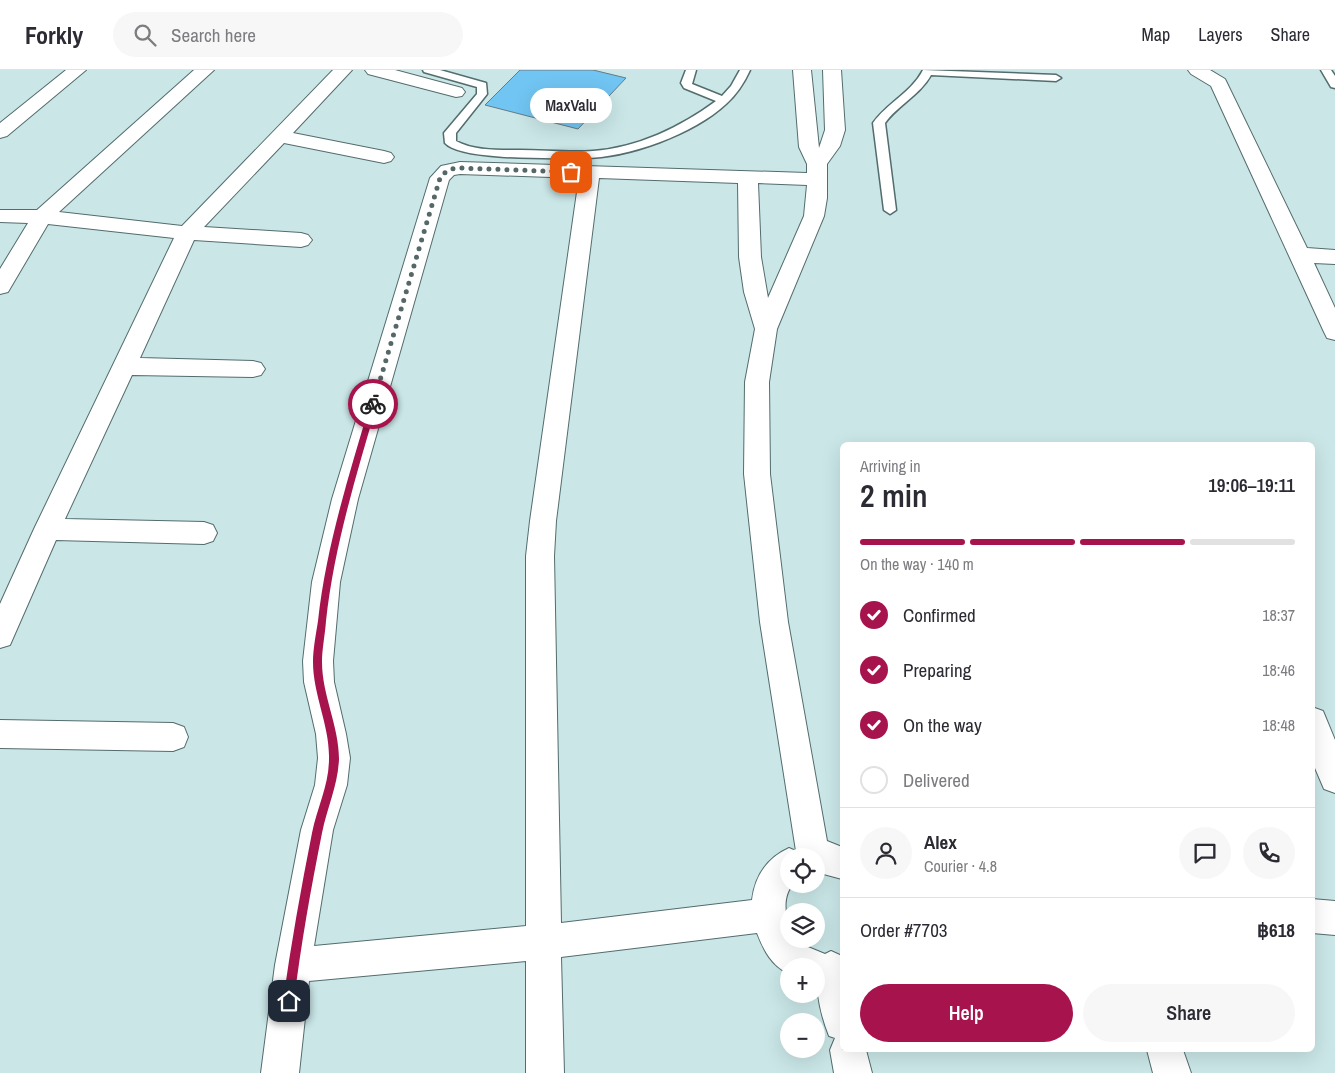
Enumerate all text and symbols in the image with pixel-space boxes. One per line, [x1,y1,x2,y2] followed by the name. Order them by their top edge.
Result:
[113,12,463,57] search box
[25,19,83,51] text: Forkly
[131,21,159,49] icon: search
[171,22,256,48] text: Search here
[1142,22,1170,47] text: Map
[1198,22,1243,47] text: Layers
[1271,22,1310,47] text: Share
[530,87,612,122] callout: MaxValu
[545,94,597,116] text: MaxValu
[550,151,592,193] pin
[557,158,585,186] icon: bag
[348,379,398,429] courier
[359,390,387,418] icon: bike
[860,455,921,477] text: Arriving in
[1208,472,1295,498] text: 19:06–19:11
[860,474,928,517] text: 2 min
[860,553,974,575] text: On the way · 140 m
[860,601,888,629] icon: check
[903,602,976,628] text: Confirmed
[1262,604,1295,626] text: 18:37
[860,656,888,684] icon: check
[903,657,971,683] text: Preparing
[1262,659,1295,681] text: 18:46
[860,711,888,739] icon: check
[903,712,982,738] text: On the way
[1262,714,1295,736] text: 18:48
[903,767,970,793] text: Delivered
[860,827,912,879] button: person
[1179,827,1231,879] button: chat
[1243,827,1295,879] button: phone
[924,829,957,855] text: Alex
[780,848,825,1058] map controls
[780,848,825,893] button: locate
[924,855,997,877] text: Courier · 4.8
[780,903,825,948] button: layers
[860,917,947,943] text: Order #7703
[1257,917,1295,943] text: ฿618
[780,958,825,1003] button: +
[268,980,310,1022] pin
[860,984,1073,1042] button: Help
[1083,984,1295,1042] button: Share
[275,987,303,1015] icon: home
[780,1013,825,1058] button: −

